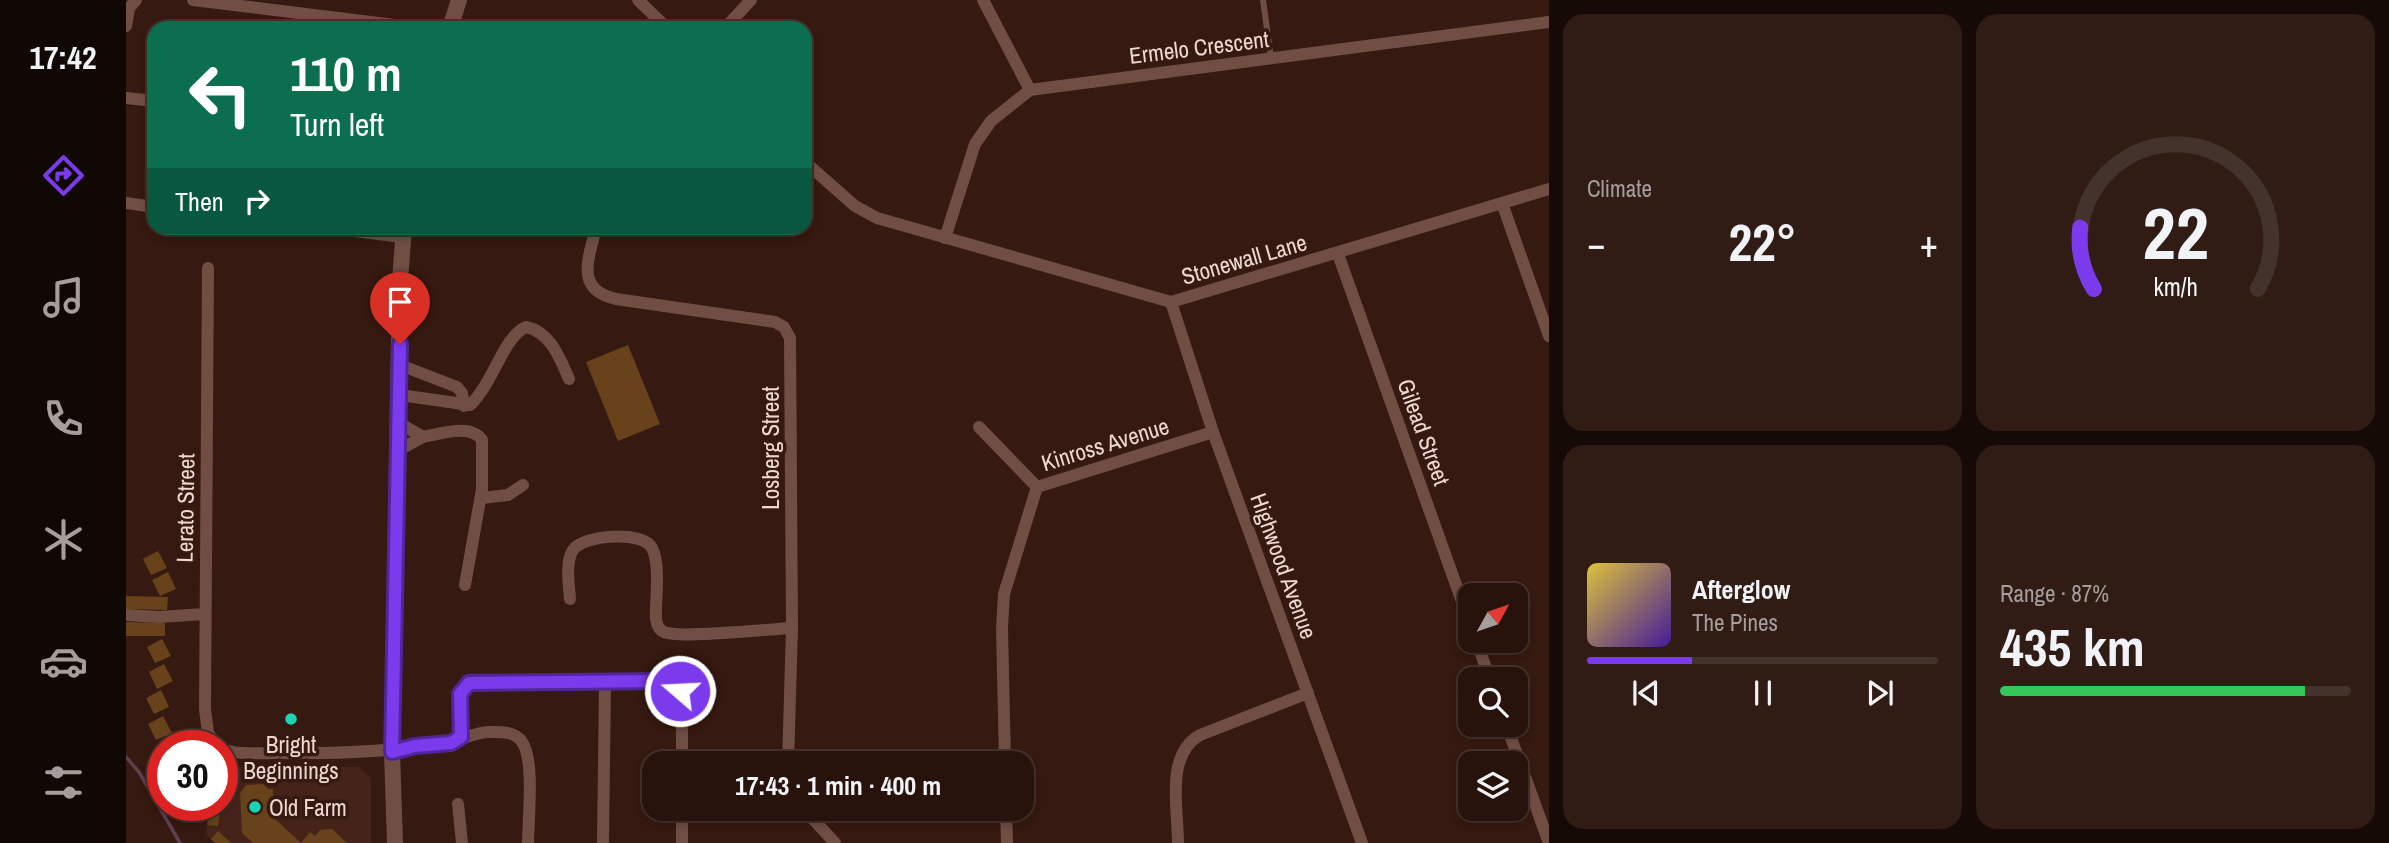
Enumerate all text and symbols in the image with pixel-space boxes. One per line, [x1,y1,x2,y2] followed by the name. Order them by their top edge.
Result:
[1127,23,1271,71] street label: Ermelo Crescent
[29,36,97,79] text: 17:42
[290,40,402,106] text: 110 m
[175,49,266,140] icon: left
[290,103,384,146] text: Turn left
[39,151,88,200] icon: directions
[1587,173,1652,204] text: Climate
[238,182,276,220] icon: right
[175,184,224,219] text: Then
[2142,184,2209,282] text: 22
[1728,207,1797,277] text: 22°
[1587,218,1605,269] text: −
[1920,218,1938,269] text: +
[1178,226,1310,292] street label: Stonewall Lane
[2153,269,2198,303] text: km/h
[370,272,430,344] pin
[39,273,88,322] icon: music
[381,283,419,321] icon: arrive
[1390,374,1458,490] street label: Gilead Street
[755,386,786,510] street label: Losberg Street
[39,394,88,443] icon: phone
[1037,410,1173,478] street label: Kinross Avenue
[169,453,201,563] street label: Lerato Street
[1243,489,1325,643] street label: Highwood Avenue
[39,515,88,564] icon: climate
[1692,572,1790,607] text: Afterglow
[2000,578,2109,609] text: Range · 87%
[1458,583,1528,653] north arrow
[1458,583,1528,821] map controls
[1692,607,1778,638] text: The Pines
[2000,612,2145,682] text: 435 km
[39,637,88,686] icon: car
[643,654,717,728] position arrow
[1458,667,1528,737] button: search
[1627,674,1665,712] icon: previous
[1744,674,1782,712] icon: pause
[1861,674,1899,712] icon: next
[283,711,299,727] marker: Bright Beginnings
[243,729,339,786] place label: Bright Beginnings
[147,730,238,821] speed limit sign: 30
[1458,751,1528,821] button: layers
[39,758,88,807] icon: filters
[735,768,941,803] text: 17:43 · 1 min · 400 m
[269,792,347,823] place label: Old Farm
[247,799,263,815] marker: Old Farm

